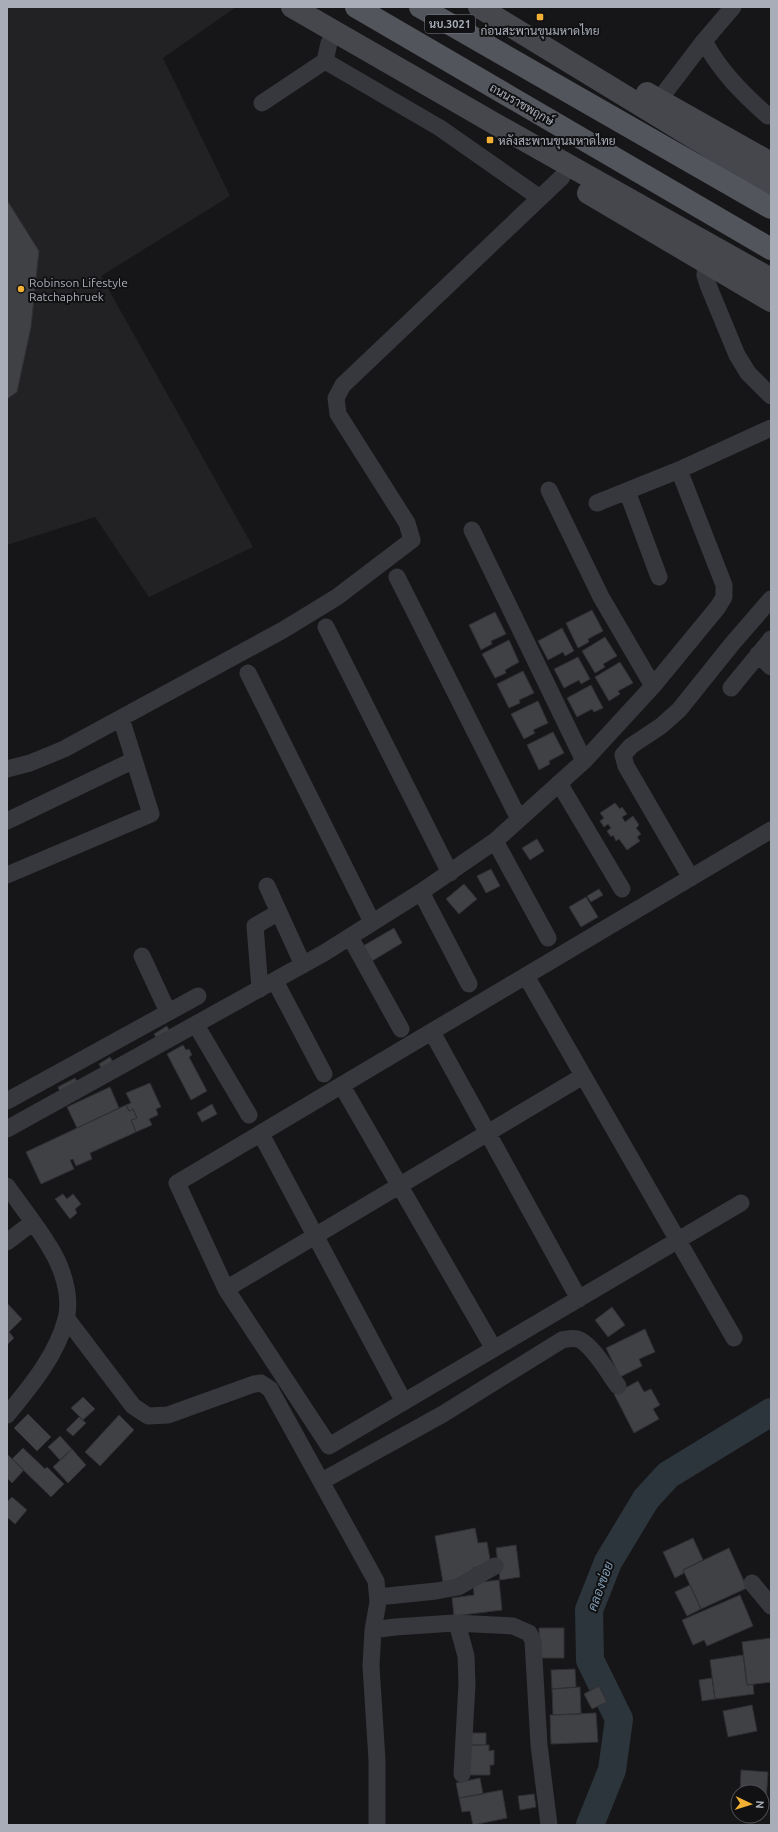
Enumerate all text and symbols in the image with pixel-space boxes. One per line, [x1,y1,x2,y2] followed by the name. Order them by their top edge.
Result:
[535,12,545,22] marker: ก่อนสะพานขุนมหาดไทย
[425,15,475,33] road number: นบ.3021
[480,23,600,40] place label: ก่อนสะพานขุนมหาดไทย
[487,80,558,129] street label: ถนนราชพฤกษ์
[498,133,616,150] place label: หลังสะพานขุนมหาดไทย
[485,135,495,145] marker: หลังสะพานขุนมหาดไทย
[29,276,128,303] place label: Robinson Lifestyle Ratchaphruek
[16,284,26,294] marker: Robinson Lifestyle Ratchaphruek
[585,1559,616,1613] water label: คลองข่อย
[730,1784,770,1824] north arrow
[754,1800,766,1809] text: N

